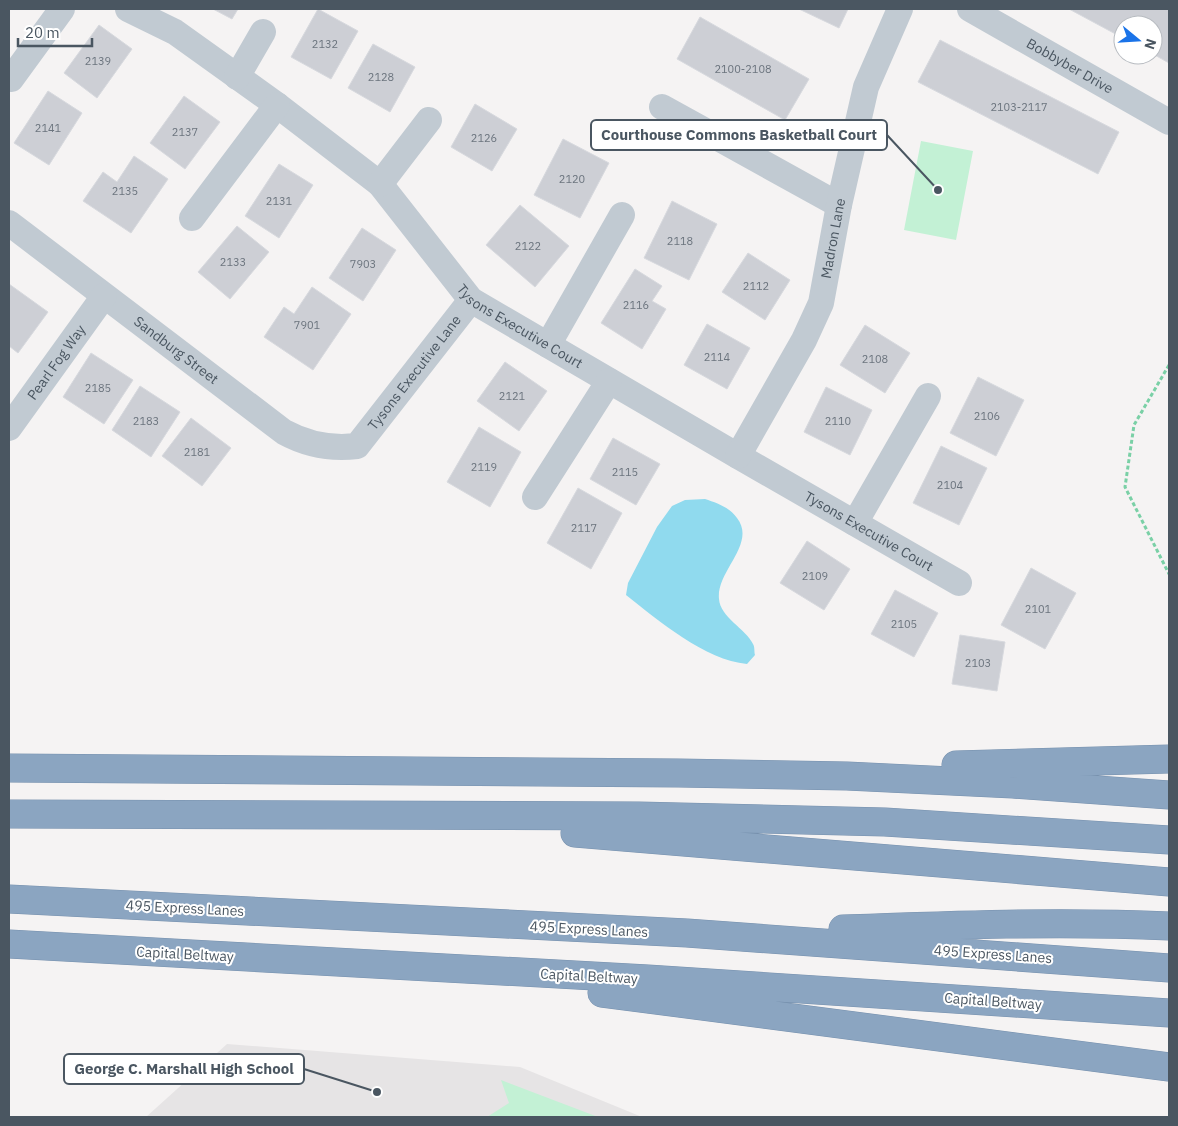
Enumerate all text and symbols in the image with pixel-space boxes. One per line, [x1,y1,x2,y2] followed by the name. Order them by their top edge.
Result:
[18,15,91,47] scale bar
[1113,15,1163,65] north arrow
[25,23,60,42] text: 20 m
[1023,34,1117,98] street label: Bobbyber Drive
[1140,36,1160,52] text: N
[312,37,338,51] house number: 2132
[85,54,111,68] house number: 2139
[714,62,772,76] house number: 2100-2108
[368,70,394,84] house number: 2128
[990,100,1048,114] house number: 2103-2117
[591,120,887,150] callout: Courthouse Commons Basketball Court
[35,121,62,135] house number: 2141
[172,125,198,139] house number: 2137
[601,125,877,144] text: Courthouse Commons Basketball Court
[471,131,497,145] house number: 2126
[559,172,585,186] house number: 2120
[112,184,138,198] house number: 2135
[266,194,293,208] house number: 2131
[817,196,849,280] street label: Madron Lane
[667,234,693,248] house number: 2118
[515,239,541,253] house number: 2122
[220,255,246,269] house number: 2133
[350,257,376,271] house number: 7903
[743,279,769,293] house number: 2112
[453,280,586,372] street label: Tysons Executive Court
[623,298,649,312] house number: 2116
[364,311,465,434] street label: Tysons Executive Lane
[130,312,222,388] street label: Sandburg Street
[294,318,321,332] house number: 7901
[23,321,89,403] street label: Pearl Fog Way
[704,350,731,364] house number: 2114
[862,352,888,366] house number: 2108
[85,381,111,395] house number: 2185
[499,389,526,403] house number: 2121
[974,409,1000,423] house number: 2106
[133,414,159,428] house number: 2183
[825,414,851,428] house number: 2110
[184,445,211,459] house number: 2181
[471,460,497,474] house number: 2119
[612,465,638,479] house number: 2115
[937,478,964,492] house number: 2104
[801,487,936,575] street label: Tysons Executive Court
[571,521,597,535] house number: 2117
[802,569,828,583] house number: 2109
[1025,602,1052,616] house number: 2101
[891,617,917,631] house number: 2105
[965,656,991,670] house number: 2103
[125,896,245,920] street label: 495 Express Lanes
[529,917,649,941] street label: 495 Express Lanes
[933,941,1053,967] street label: 495 Express Lanes
[136,942,234,966] street label: Capital Beltway
[540,964,638,988] street label: Capital Beltway
[944,989,1042,1013] street label: Capital Beltway
[64,1054,304,1084] callout: George C. Marshall High School
[74,1059,294,1078] text: George C. Marshall High School

